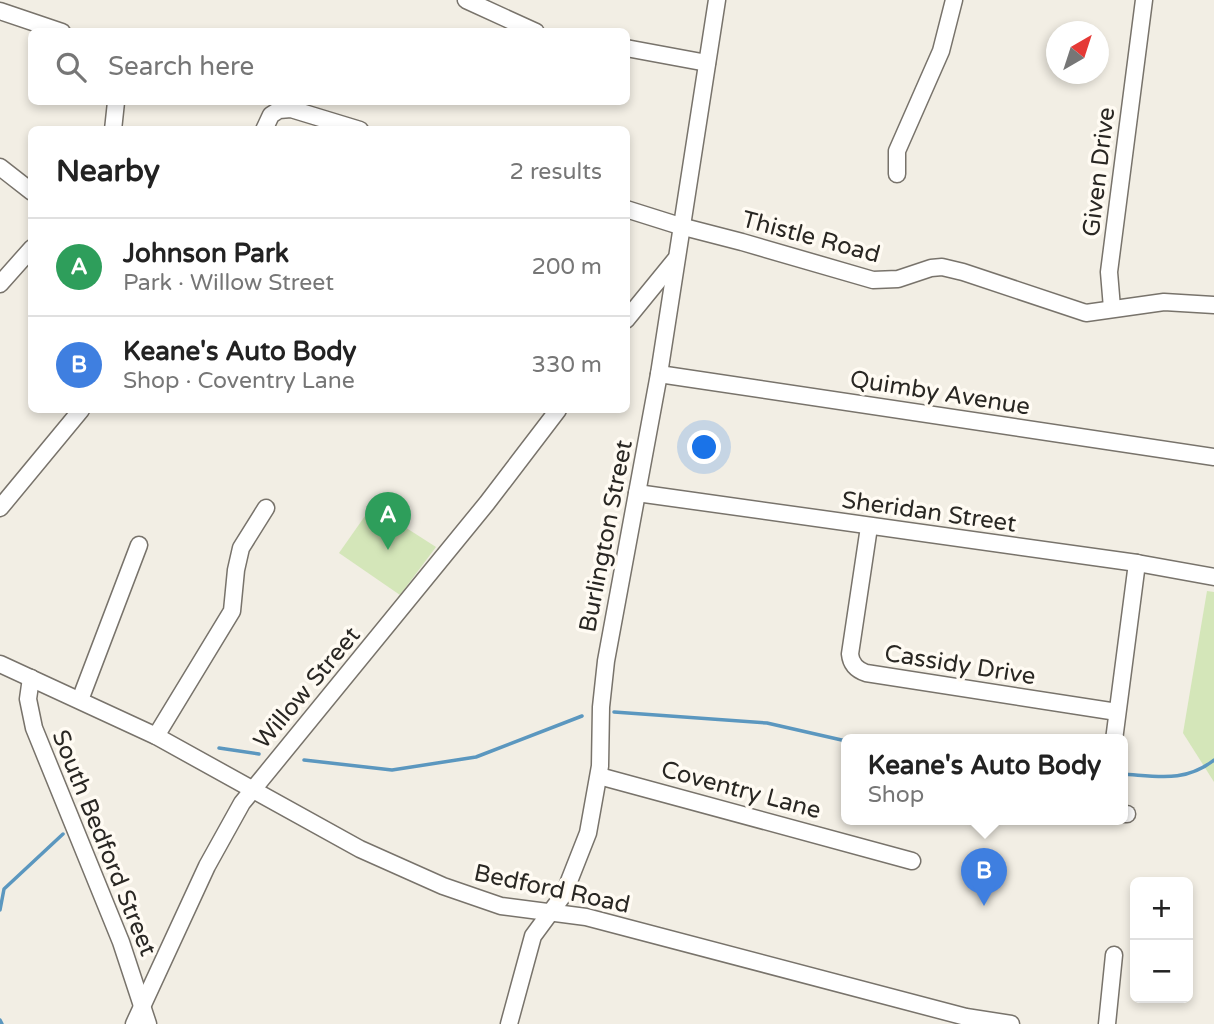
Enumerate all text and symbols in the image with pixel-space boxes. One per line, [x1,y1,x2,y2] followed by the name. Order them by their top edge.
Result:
[1046,21,1109,84] north arrow
[28,28,630,105] search box
[52,48,90,86] icon: search
[108,51,254,82] text: Search here
[1077,106,1121,238] street label: Given Drive
[56,153,160,190] text: Nearby
[509,158,602,186] text: 2 results
[739,205,883,269] street label: Thistle Road
[123,238,289,269] text: Johnson Park
[70,253,88,281] text: A
[532,253,602,281] text: 200 m
[123,269,334,297] text: Park · Willow Street
[123,336,357,367] text: Keane's Auto Body
[71,351,87,379] text: B
[532,351,602,379] text: 330 m
[848,364,1032,422] street label: Quimby Avenue
[123,367,355,395] text: Shop · Coventry Lane
[687,430,721,464] your location
[573,438,639,634] street label: Burlington Street
[840,485,1018,539] street label: Sheridan Street
[365,492,411,550] pin: A
[248,621,366,755] street label: Willow Street
[882,639,1038,691] street label: Cassidy Drive
[45,726,163,960] street label: South Bedford Street
[841,734,1128,825] popup
[868,750,1101,781] text: Keane's Auto Body
[658,755,824,825] street label: Coventry Lane
[868,781,924,809] text: Shop
[961,848,1007,906] pin: B
[471,858,633,920] street label: Bedford Road
[1130,877,1193,1003] map controls
[1130,877,1193,940] button: +
[1130,940,1193,1003] button: −

